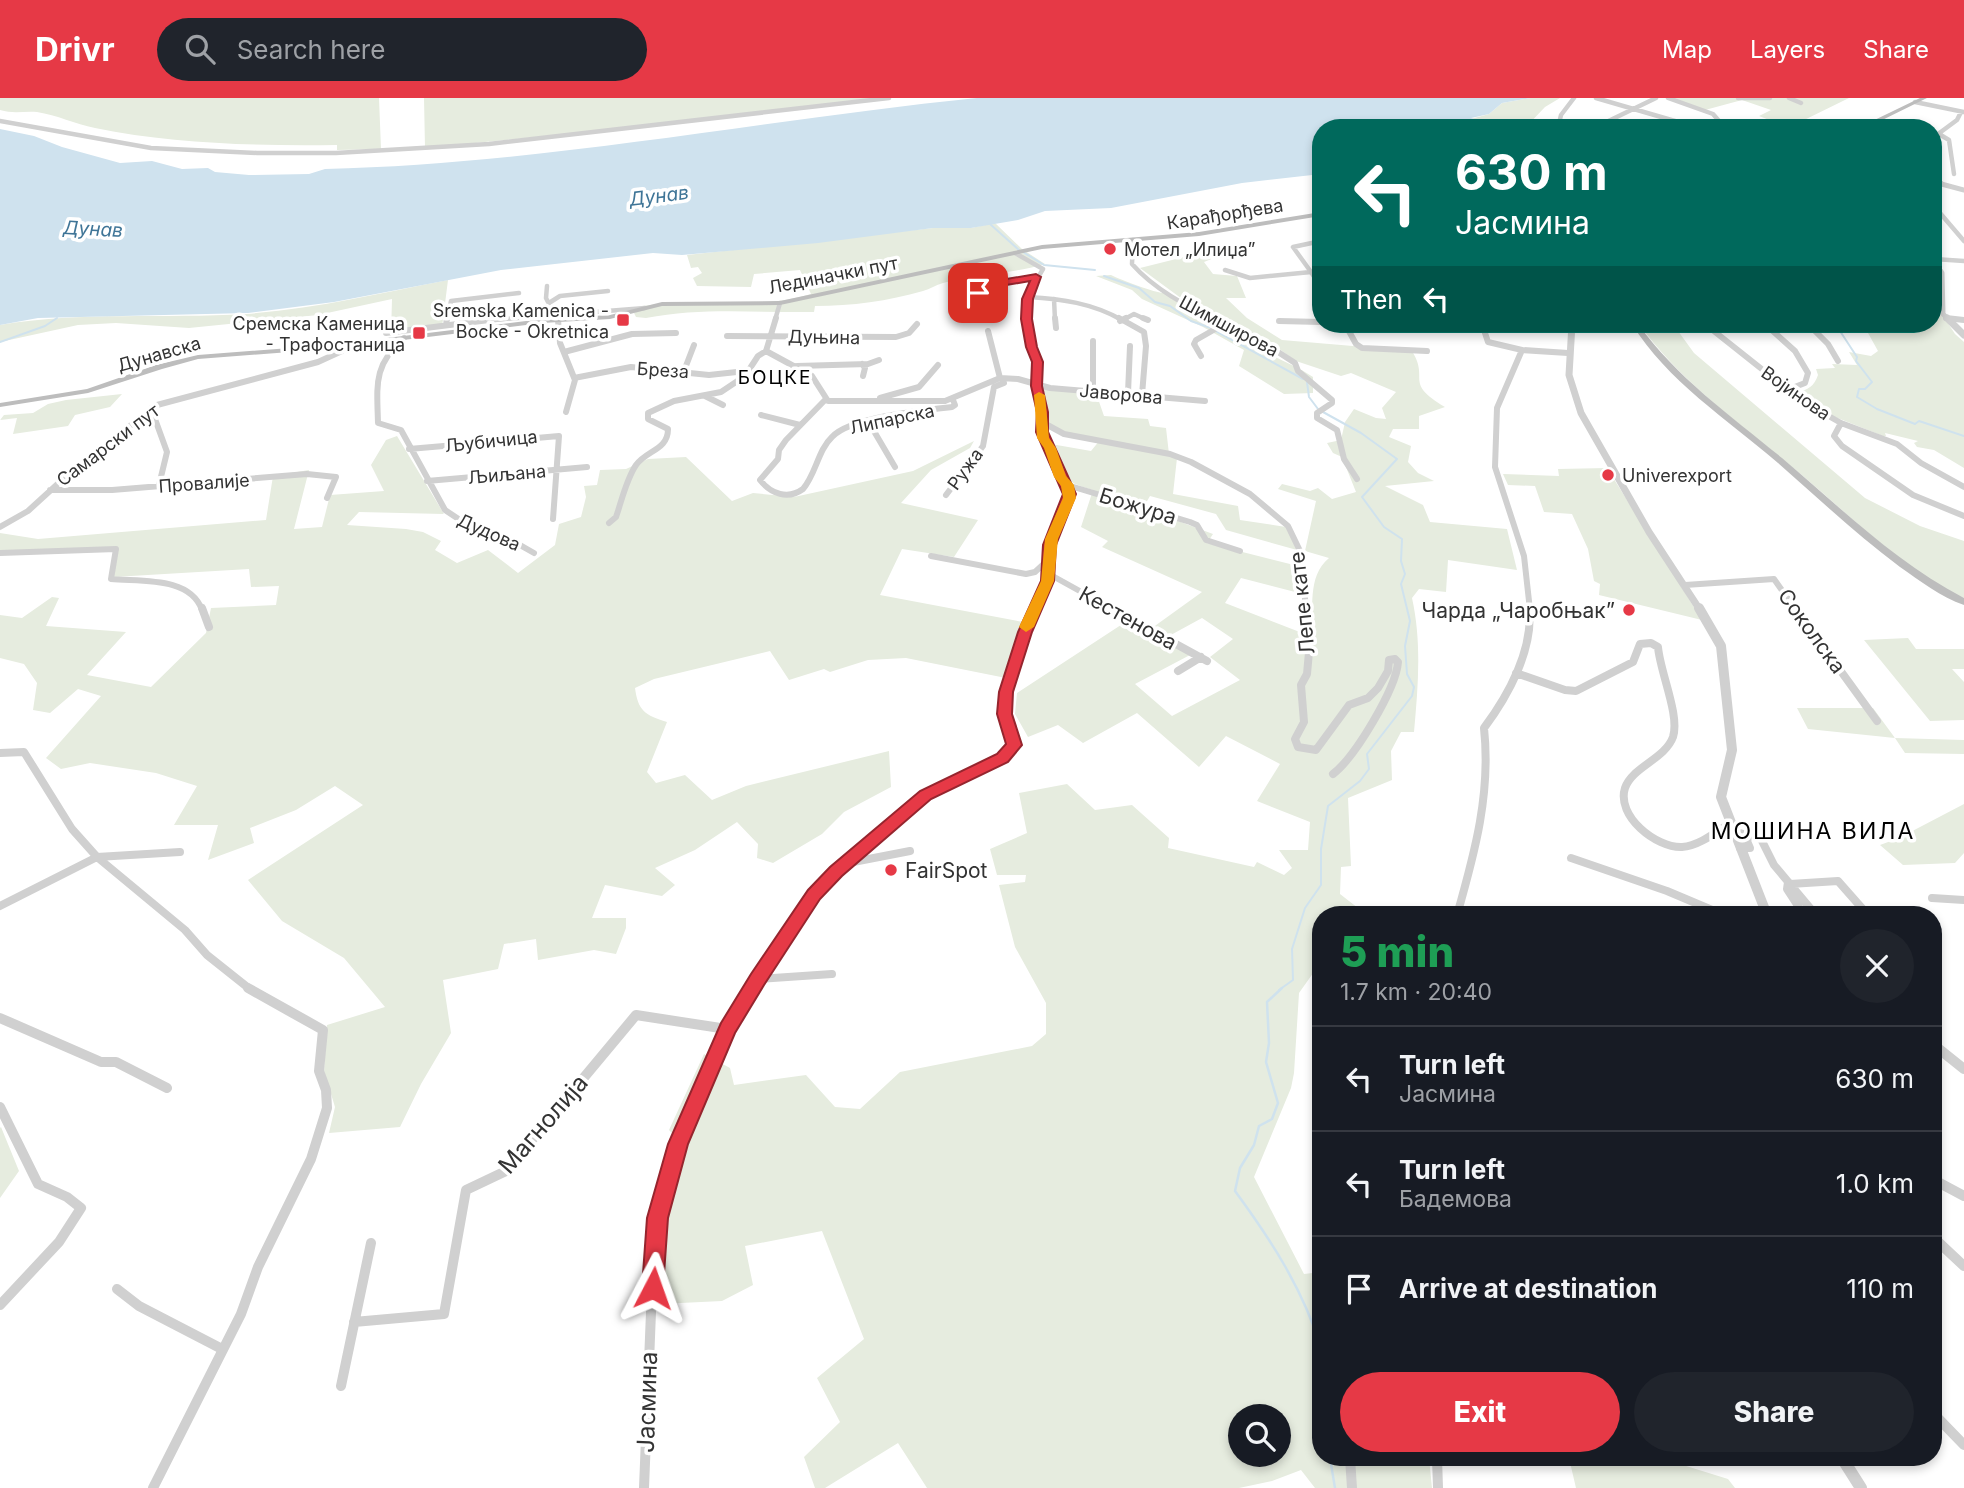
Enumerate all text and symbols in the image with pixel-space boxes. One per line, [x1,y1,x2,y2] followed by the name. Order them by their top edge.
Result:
[157,18,647,81] search box
[35,29,115,69] text: Drivr
[181,30,219,68] icon: search
[237,34,385,65] text: Search here
[1662,35,1712,64] text: Map
[1750,35,1825,64] text: Layers
[1863,35,1929,64] text: Share
[1455,143,1608,202] text: 630 m
[1340,147,1431,238] icon: left
[627,181,690,211] water label: Дунав
[1165,194,1285,234] street label: Карађорђева
[1455,203,1590,242] text: Јасмина
[61,216,124,242] water label: Дунав
[1124,239,1256,260] place label: Мотел „Илиџа”
[1102,241,1118,257] marker: Мотел „Илиџа”
[766,252,900,298] street label: Лединачки пут
[948,263,1008,323] pin
[959,274,997,312] icon: arrive
[1417,280,1455,318] icon: left
[1340,284,1403,315] text: Then
[1176,291,1282,361] street label: Шимширова
[433,300,609,342] place label: Sremska Kamenica - Bocke - Okretnica
[615,312,631,328] marker: Sremska Kamenica - Bocke - Okretnica
[233,313,405,355] place label: Сремска Каменица - Трафостаница
[411,325,427,341] marker: Сремска Каменица - Трафостаница
[788,326,860,348] street label: Дуњина
[115,332,203,376] street label: Дунавска
[636,358,690,382] street label: Бреза
[1757,362,1835,424] street label: Војинова
[738,366,812,389] district label: БОЦКЕ
[1079,380,1163,408] street label: Јаворова
[53,399,164,490] street label: Самарски пут
[848,400,936,438] street label: Липарска
[444,426,538,456] street label: Љубичица
[943,444,987,494] street label: Ружа
[467,460,547,488] street label: Љиљана
[1622,465,1732,486] place label: Univerexport
[1600,467,1616,483] marker: Univerexport
[158,469,250,497] street label: Провалије
[1096,482,1180,530] street label: Божура
[454,509,524,555] street label: Дудова
[1284,550,1320,656] street label: Лепе кате
[1075,581,1181,655] street label: Кестенова
[1773,584,1851,678] street label: Соколска
[1422,598,1615,623] place label: Чарда „Чаробњак”
[1621,602,1637,618] marker: Чарда „Чаробњак”
[1711,817,1915,845] district label: МОШИНА ВИЛА
[905,858,988,883] place label: FairSpot
[883,862,899,878] marker: FairSpot
[1340,926,1454,977] text: 5 min
[1840,929,1914,1003] button: close
[1340,978,1492,1006] text: 1.7 km · 20:40
[1399,1049,1505,1080] text: Turn left
[1340,1060,1378,1098] icon: left
[1835,1063,1914,1094] text: 630 m
[492,1068,594,1180] street label: Магнолија
[1399,1080,1496,1108] text: Јасмина
[1399,1154,1505,1185] text: Turn left
[1340,1165,1378,1203] icon: left
[1836,1168,1914,1199] text: 1.0 km
[1399,1185,1512,1213] text: Бадемова
[616,1251,690,1325] position arrow
[1340,1270,1378,1308] icon: arrive
[1399,1273,1658,1304] text: Arrive at destination
[1846,1273,1914,1304] text: 110 m
[631,1351,663,1453] street label: Јасмина
[1340,1372,1620,1452] button: Exit
[1634,1372,1914,1452] button: Share
[1228,1404,1291,1467] map controls
[1228,1404,1291,1467] button: search

